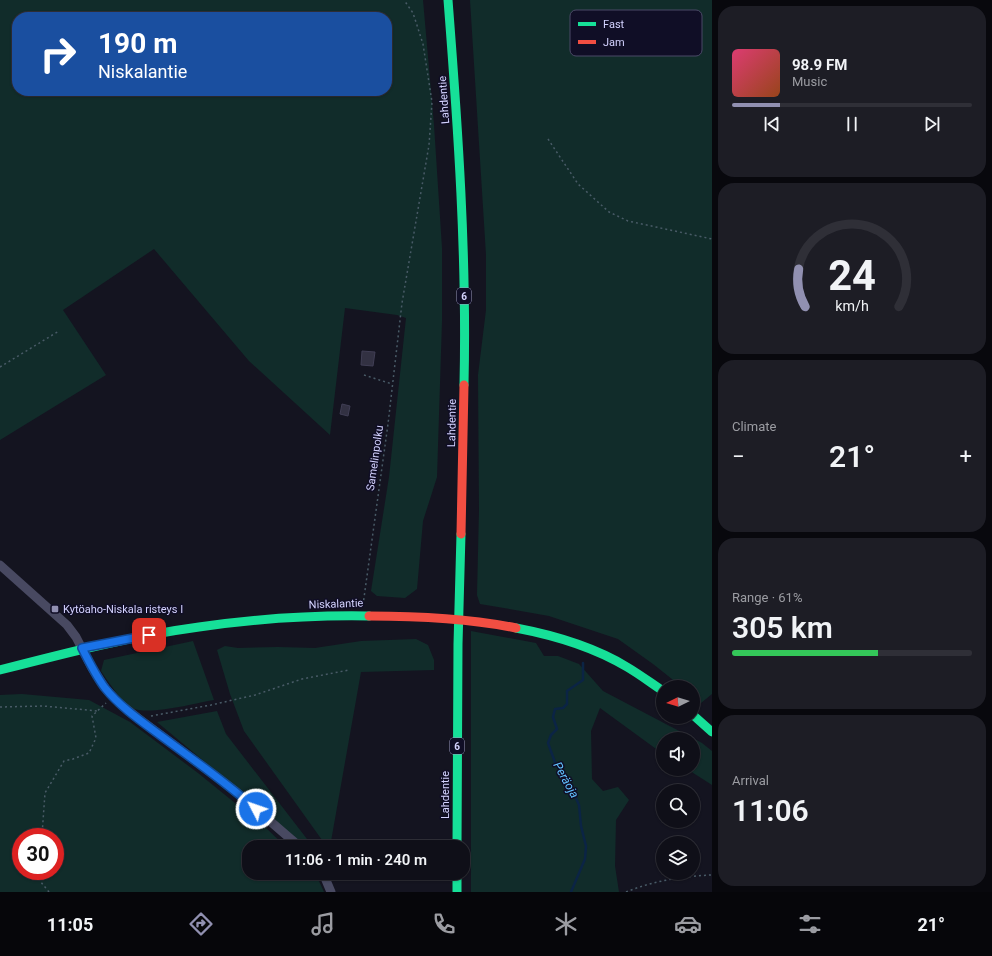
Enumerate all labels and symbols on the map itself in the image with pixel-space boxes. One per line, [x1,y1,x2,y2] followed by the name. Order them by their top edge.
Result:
[570,10,702,56] legend
[603,18,625,31] text: Fast
[603,36,625,49] text: Jam
[436,75,452,124] street label: Lahdentie
[457,288,471,304] road number: 6
[445,399,459,447] street label: Lahdentie
[364,424,386,492] street label: Samelinpolku
[308,597,364,611] street label: Niskalantie
[63,603,183,616] place label: Kytöaho-Niskala risteys I
[50,604,60,614] marker: Kytöaho-Niskala risteys I
[132,618,166,652] pin
[656,680,700,724] north arrow
[450,738,464,754] road number: 6
[550,759,582,801] water label: Peräoja
[439,771,452,819] street label: Lahdentie
[235,788,277,830] position arrow
[12,828,64,880] speed limit sign: 30

